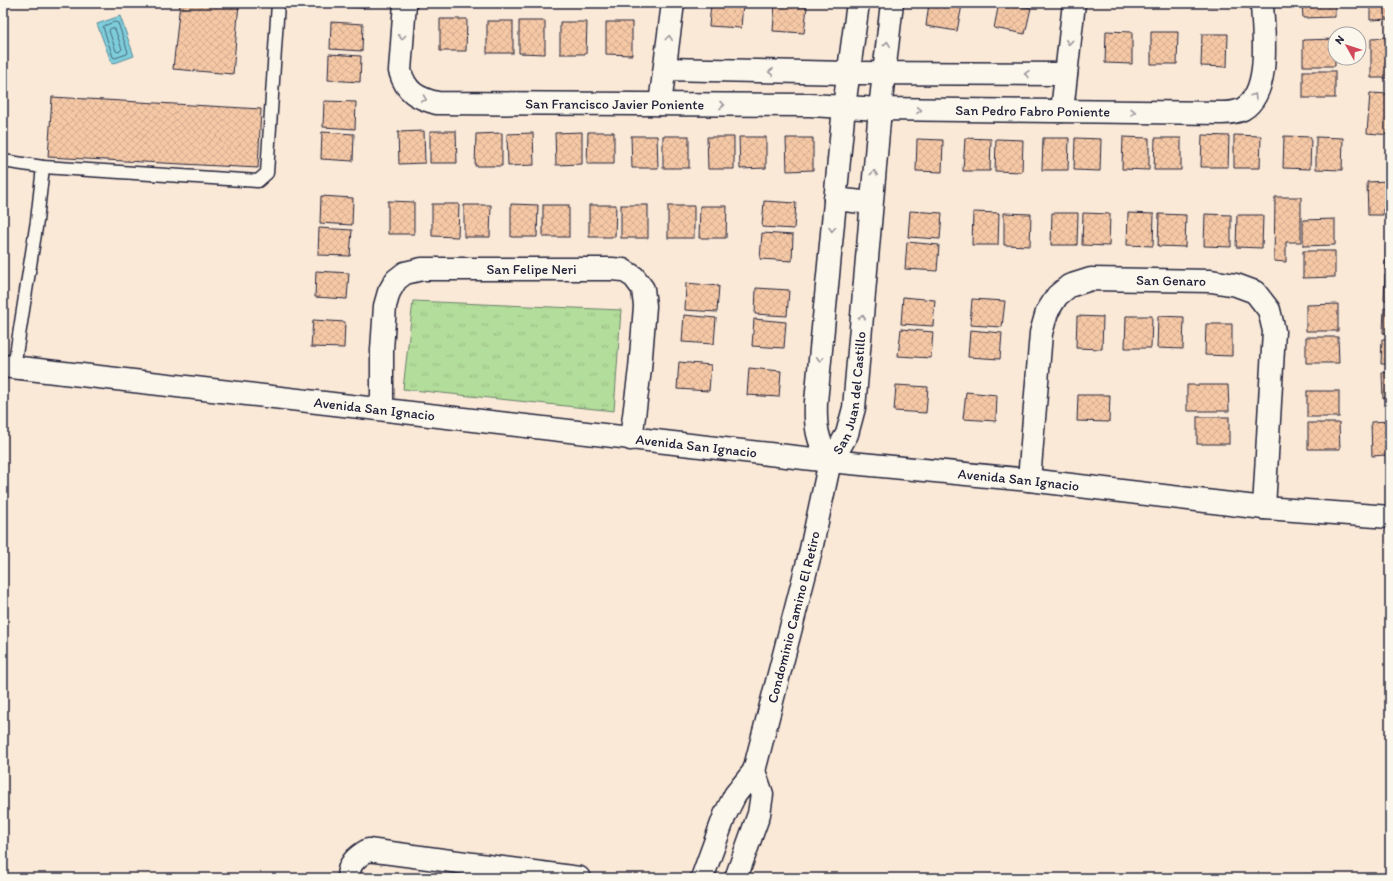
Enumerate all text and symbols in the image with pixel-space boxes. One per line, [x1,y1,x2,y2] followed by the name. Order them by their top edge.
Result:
[1327,26,1367,66] north arrow
[1332,33,1347,47] text: N
[398,34,407,40] one-way arrow
[664,35,673,41] one-way arrow
[1065,39,1074,45] one-way arrow
[882,41,891,47] one-way arrow
[768,68,774,76] one-way arrow
[1024,70,1030,78] one-way arrow
[1250,93,1257,100] one-way arrow
[421,94,428,102] one-way arrow
[525,95,705,113] street label: San Francisco Javier Poniente
[719,100,725,109] one-way arrow
[955,101,1110,120] street label: San Pedro Fabro Poniente
[916,106,922,114] one-way arrow
[1130,108,1136,116] one-way arrow
[869,170,878,176] one-way arrow
[828,226,837,232] one-way arrow
[486,261,577,278] street label: San Felipe Neri
[1136,271,1206,289] street label: San Genaro
[857,314,866,320] one-way arrow
[829,331,869,458] street label: San Juan del Castillo
[816,355,825,362] one-way arrow
[313,393,436,424] street label: Avenida San Ignacio
[635,430,758,461] street label: Avenida San Ignacio
[957,465,1080,494] street label: Avenida San Ignacio
[763,529,823,705] street label: Condominio Camino El Retiro

